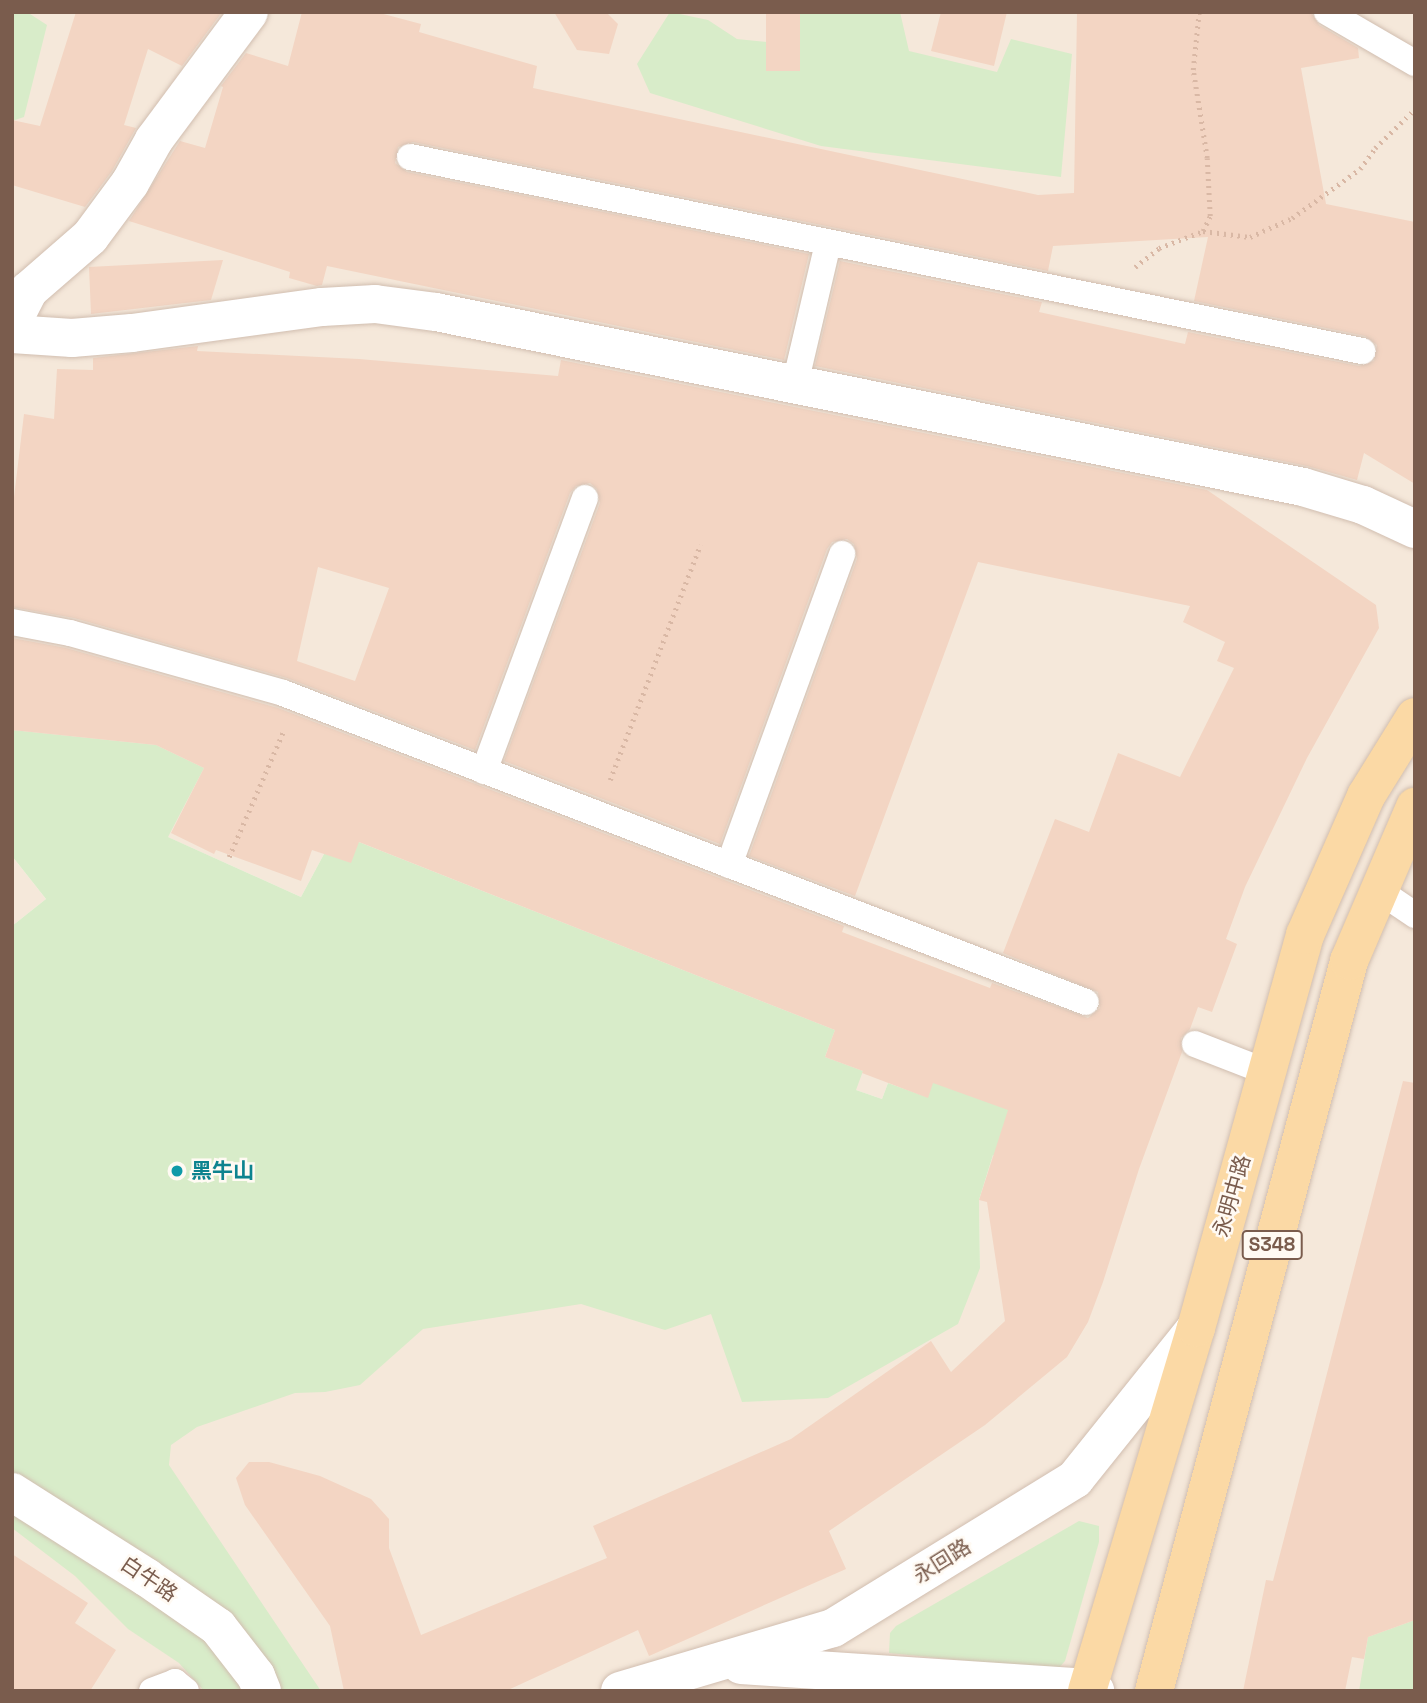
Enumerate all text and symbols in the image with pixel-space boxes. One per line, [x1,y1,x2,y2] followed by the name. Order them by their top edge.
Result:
[1208,1152,1256,1240] street label: 永明中路
[191,1158,254,1184] place label: 黑牛山
[169,1163,185,1179] marker: 黑牛山
[1240,1230,1304,1260] road number: S348
[909,1534,975,1588] street label: 永回路
[116,1551,182,1607] street label: 白牛路

